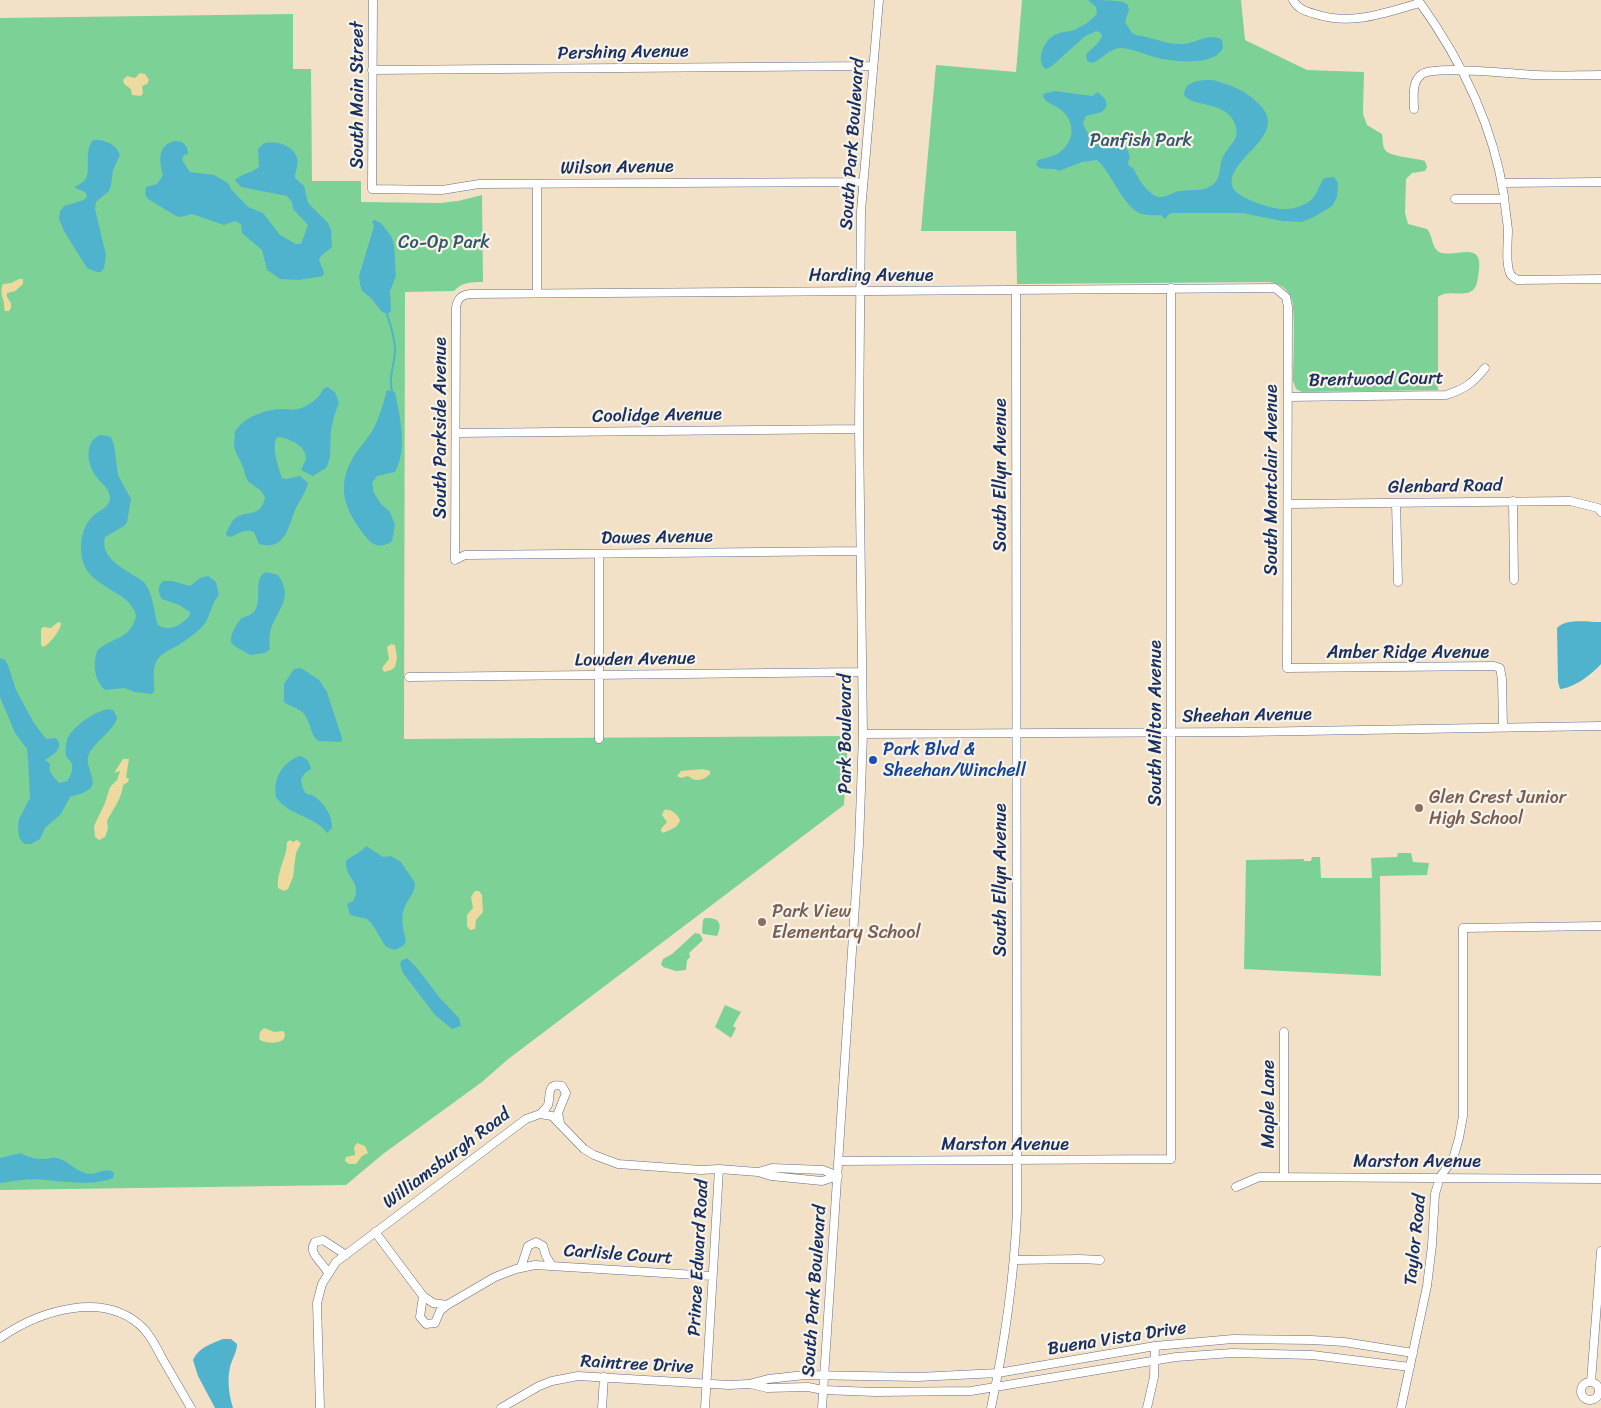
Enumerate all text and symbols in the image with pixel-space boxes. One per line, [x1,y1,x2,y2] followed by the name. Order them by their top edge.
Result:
[347,21,369,169] street label: South Main Street
[557,41,689,65] street label: Pershing Avenue
[836,58,870,230] street label: South Park Boulevard
[1090,130,1192,152] park label: Panfish Park
[560,156,674,180] street label: Wilson Avenue
[398,232,490,254] park label: Co-Op Park
[809,265,933,287] street label: Harding Avenue
[430,337,452,519] street label: South Parkside Avenue
[1308,368,1444,392] street label: Brentwood Court
[1261,384,1283,576] street label: South Montclair Avenue
[990,398,1012,552] street label: South Ellyn Avenue
[592,404,722,428] street label: Coolidge Avenue
[1388,475,1502,499] street label: Glenbard Road
[601,526,713,550] street label: Dawes Avenue
[1145,640,1167,806] street label: South Milton Avenue
[1327,642,1489,664] street label: Amber Ridge Avenue
[575,648,695,672] street label: Lowden Avenue
[835,674,857,794] street label: Park Boulevard
[1182,704,1312,728] street label: Sheehan Avenue
[883,739,1026,782] place label: Park Blvd & Sheehan/Winchell
[867,754,879,766] marker: Park Blvd & Sheehan/Winchell
[1429,787,1566,830] place label: Glen Crest Junior High School
[1413,802,1425,814] marker: Glen Crest Junior High School
[990,803,1012,957] street label: South Ellyn Avenue
[772,901,921,944] place label: Park View Elementary School
[756,916,768,928] marker: Park View Elementary School
[1258,1060,1280,1148] street label: Maple Lane
[379,1104,515,1214] street label: Williamsburgh Road
[941,1134,1069,1156] street label: Marston Avenue
[1353,1151,1481,1173] street label: Marston Avenue
[684,1179,714,1337] street label: Prince Edward Road
[1400,1193,1432,1287] street label: Taylor Road
[798,1205,832,1377] street label: South Park Boulevard
[563,1240,673,1270] street label: Carlisle Court
[1046,1317,1188,1361] street label: Buena Vista Drive
[580,1351,694,1379] street label: Raintree Drive

